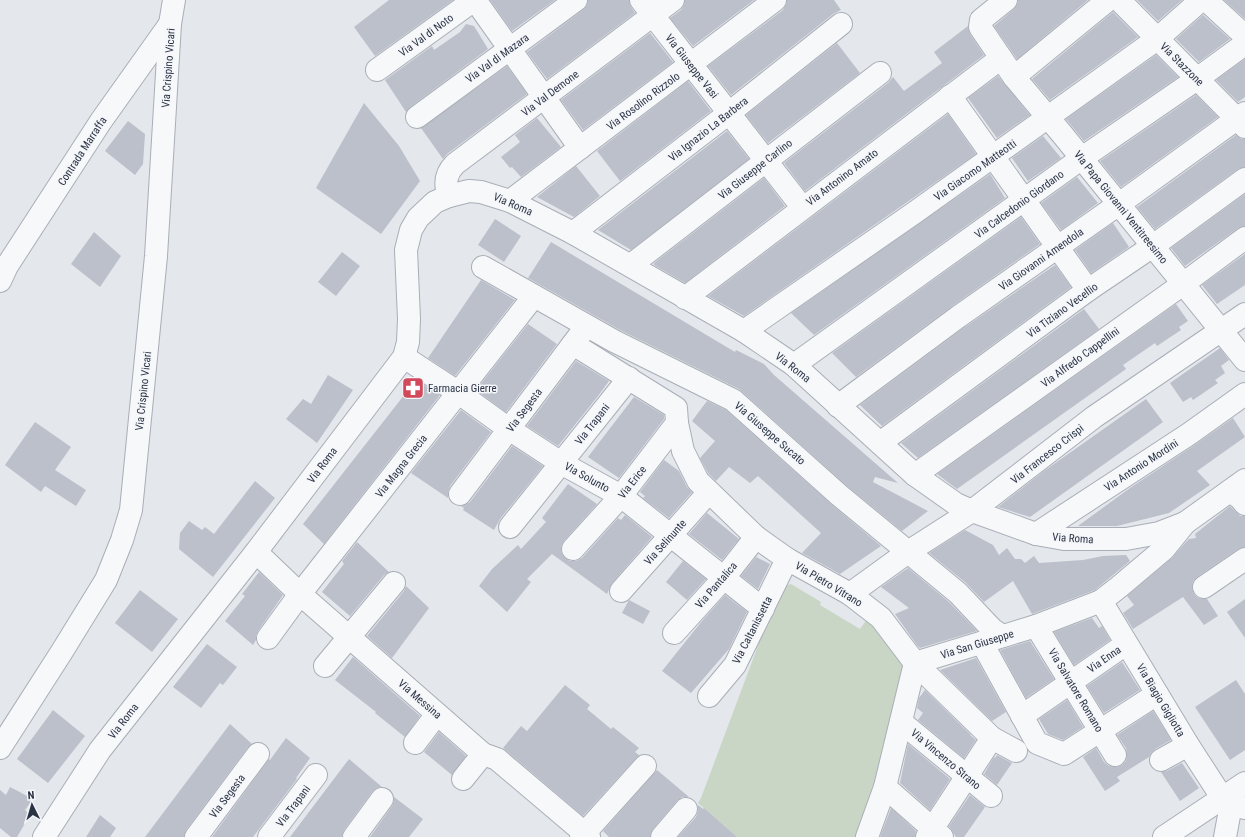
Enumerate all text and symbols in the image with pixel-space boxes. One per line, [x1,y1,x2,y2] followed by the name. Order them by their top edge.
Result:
[396,11,456,60] street label: Via Val di Noto
[159,28,178,108] street label: Via Crispino Vicari
[463,31,532,86] street label: Via Val di Mazara
[662,31,721,101] street label: Via Giuseppe Vasi
[1157,40,1206,89] street label: Via Stazzone
[519,68,582,119] street label: Via Val Demone
[604,69,683,133] street label: Via Rosolino Rizzolo
[666,94,751,164] street label: Via Ignazio La Barbera
[55,114,110,188] street label: Contrada Marraffa
[716,136,795,202] street label: Via Giuseppe Carlino
[932,137,1019,204] street label: Via Giacomo Matteotti
[804,146,881,209] street label: Via Antonino Amato
[1071,148,1170,267] street label: Via Papa Giovanni Ventitreesimo
[972,167,1067,241] street label: Via Calcedonio Giordano
[491,190,534,219] street label: Via Roma
[996,225,1086,294] street label: Via Giovanni Amendola
[1024,280,1101,341] street label: Via Tiziano Vecellio
[1039,325,1122,390] street label: Via Alfredo Cappellini
[772,350,813,385] street label: Via Roma
[133,351,154,431] street label: Via Crispino Vicari
[400,375,426,401] pharmacy icon: Farmacia Gierre
[428,382,497,395] place label: Farmacia Gierre
[504,386,545,435] street label: Via Segesta
[732,399,808,468] street label: Via Giuseppe Sucato
[572,401,612,447] street label: Via Trapani
[1008,422,1086,487] street label: Via Francesco Crispi
[373,432,430,500] street label: Via Magna Grecia
[1102,437,1181,494] street label: Via Antonio Mordini
[305,445,340,486] street label: Via Roma
[562,460,612,495] street label: Via Solunto
[616,463,649,501] street label: Via Erice
[642,517,689,568] street label: Via Selinunte
[1052,531,1094,546] street label: Via Roma
[793,559,865,610] street label: Via Pietro Vitrano
[693,560,740,611] street label: Via Pantalica
[730,594,775,666] street label: Via Caltanissetta
[939,627,1015,662] street label: Via San Giuseppe
[1085,643,1124,676] street label: Via Enna
[1045,646,1106,735] street label: Via Salvatore Romano
[1134,661,1188,739] street label: Via Biagio Gigliotta
[395,677,444,722] street label: Via Messina
[106,701,141,742] street label: Via Roma
[908,726,984,793] street label: Via Vincenzo Strano
[207,772,248,821] street label: Via Segesta
[274,783,313,830] street label: Via Trapani
[12,785,52,825] north arrow
[27,789,35,802] text: N

